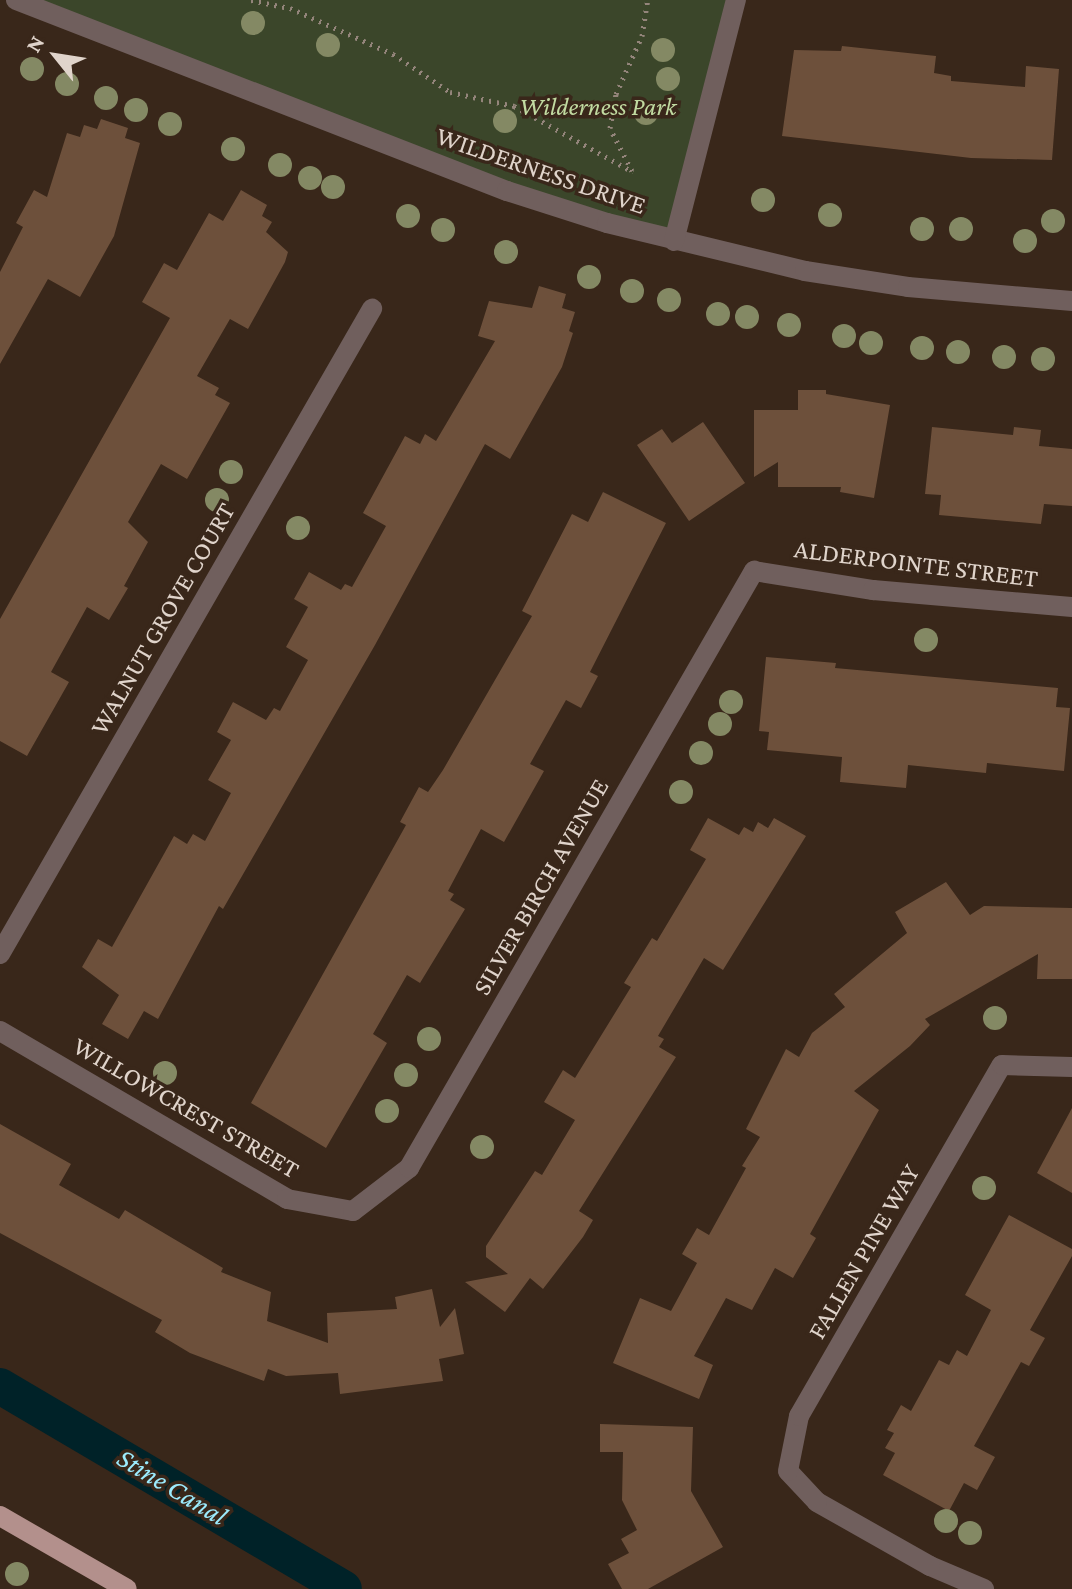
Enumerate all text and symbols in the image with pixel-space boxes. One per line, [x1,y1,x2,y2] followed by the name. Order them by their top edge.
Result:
[16,16,96,96] north arrow
[20,31,49,56] text: N
[520,91,676,123] park label: Wilderness Park
[432,121,650,221] street label: WILDERNESS DRIVE
[84,498,242,740] street label: WALNUT GROVE COURT
[792,534,1040,594] street label: ALDERPOINTE STREET
[466,773,616,1001] street label: SILVER BIRCH AVENUE
[67,1030,305,1186] street label: WILLOWCREST STREET
[801,1159,927,1345] street label: FALLEN PINE WAY
[111,1441,233,1533] water label: Stine Canal

